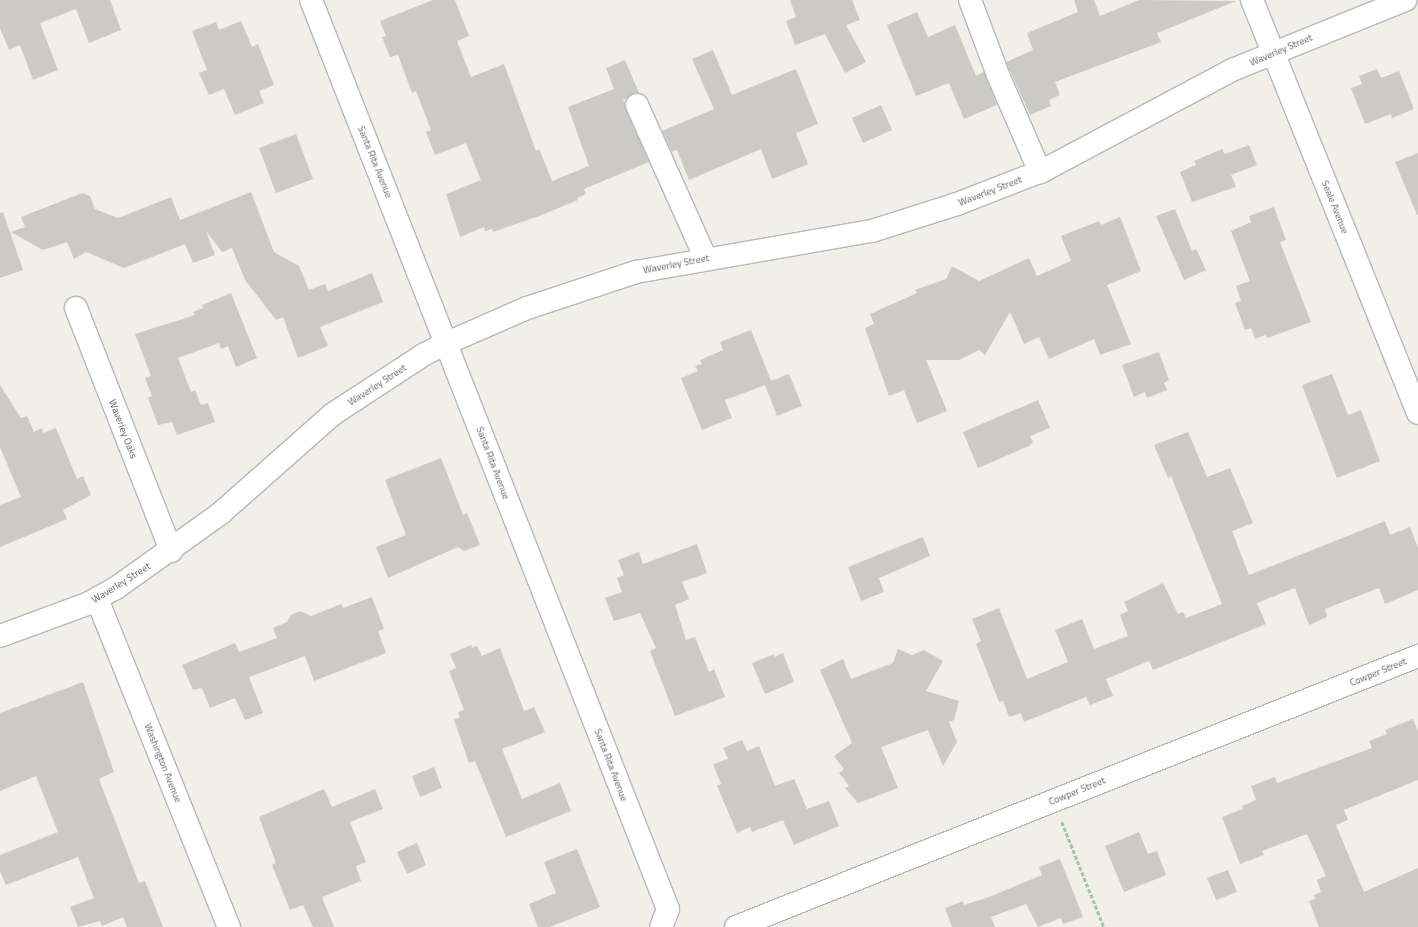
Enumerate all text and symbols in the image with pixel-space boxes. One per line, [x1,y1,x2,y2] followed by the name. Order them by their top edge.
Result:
[1248,31,1314,69] street label: Waverley Street
[355,124,395,200] street label: Santa Rita Avenue
[957,173,1023,209] street label: Waverley Street
[1319,179,1351,235] street label: Seale Avenue
[642,252,710,276] street label: Waverley Street
[346,362,408,408] street label: Waverley Street
[106,398,140,460] street label: Waverley Oaks
[474,425,512,501] street label: Santa Rita Avenue
[89,560,153,606] street label: Waverley Street
[1348,655,1408,689] street label: Cowper Street
[142,722,184,804] street label: Washington Avenue
[592,727,630,803] street label: Santa Rita Avenue
[1047,774,1107,808] street label: Cowper Street

